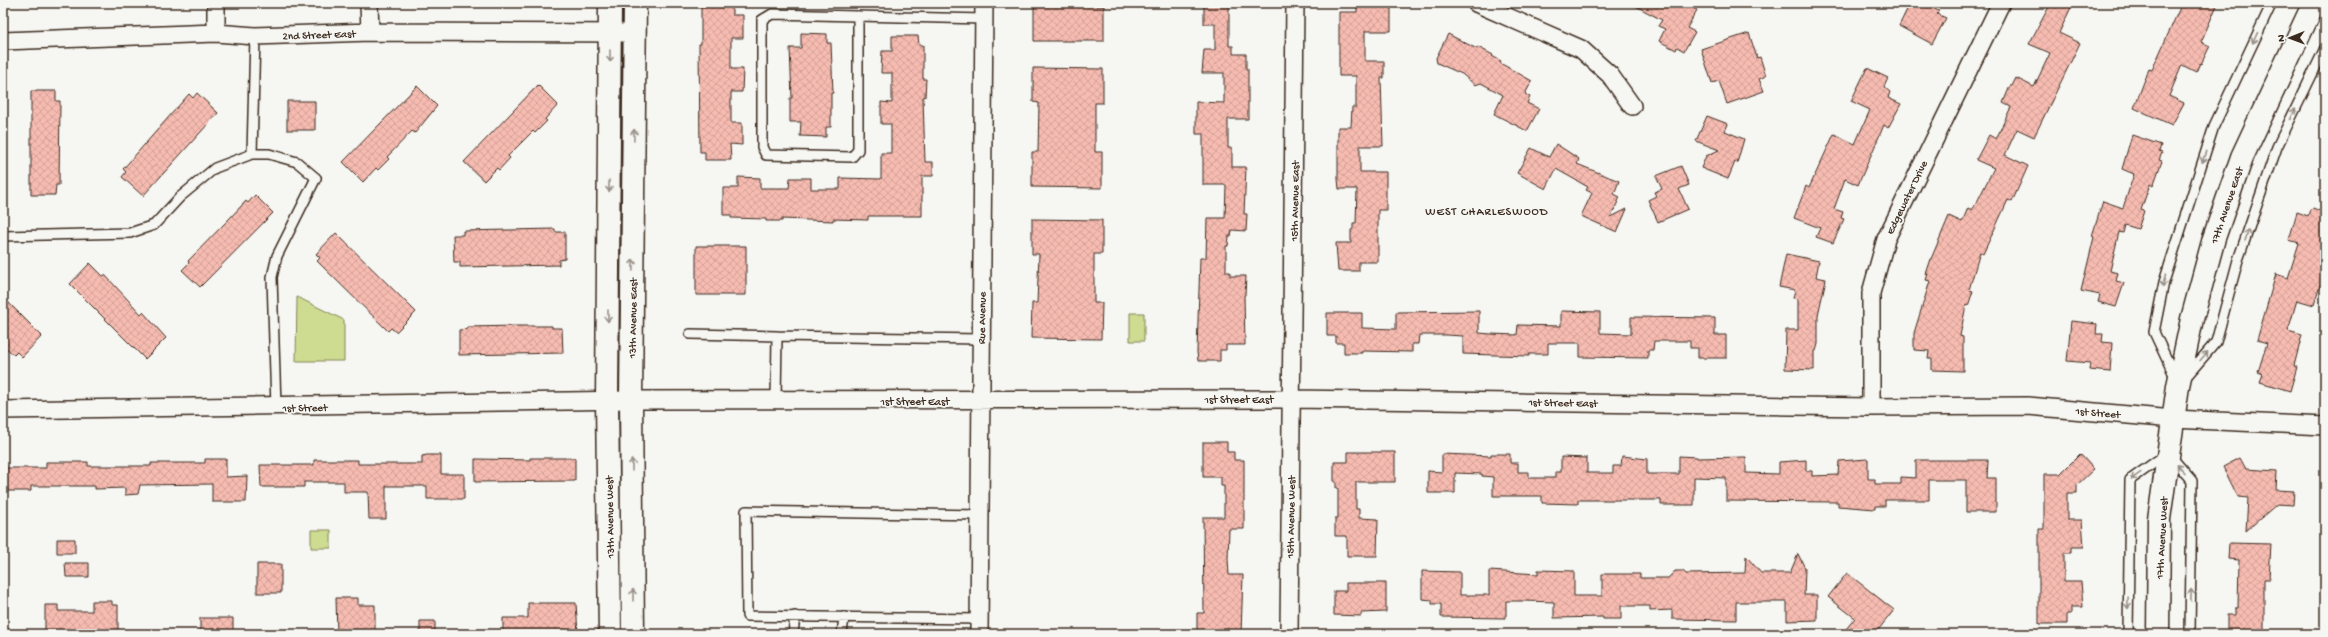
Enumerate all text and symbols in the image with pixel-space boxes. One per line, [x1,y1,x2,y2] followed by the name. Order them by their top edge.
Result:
[2270,18,2310,58] north arrow
[282,29,357,43] street label: 2nd Street East
[2251,32,2258,44] one-way arrow
[2276,34,2288,42] text: N
[606,49,614,62] one-way arrow
[2290,108,2297,120] one-way arrow
[630,129,638,142] one-way arrow
[2200,151,2207,164] one-way arrow
[1289,159,1303,242] street label: 15th Avenue East
[1885,159,1931,237] street label: Edgewater Drive
[2209,164,2247,247] street label: 17th Avenue East
[605,179,613,192] one-way arrow
[1425,206,1549,220] district label: WEST CHARLESWOOD
[2243,229,2251,241] one-way arrow
[629,259,637,272] one-way arrow
[2160,275,2168,288] one-way arrow
[627,276,641,359] street label: 13th Avenue East
[977,291,989,344] street label: Rue Avenue
[604,309,612,322] one-way arrow
[2199,351,2208,361] one-way arrow
[1203,395,1275,407] street label: 1st Street East
[879,397,951,409] street label: 1st Street East
[1527,397,1599,411] street label: 1st Street East
[281,403,329,415] street label: 1st Street
[2074,406,2122,422] street label: 1st Street
[628,459,636,472] one-way arrow
[2177,464,2186,474] one-way arrow
[2131,472,2142,480] one-way arrow
[604,474,618,559] street label: 13th Avenue West
[1285,474,1299,559] street label: 15th Avenue West
[2155,495,2171,581] street label: 17th Avenue West
[629,589,637,602] one-way arrow
[2187,589,2195,602] one-way arrow
[2124,596,2132,609] one-way arrow

